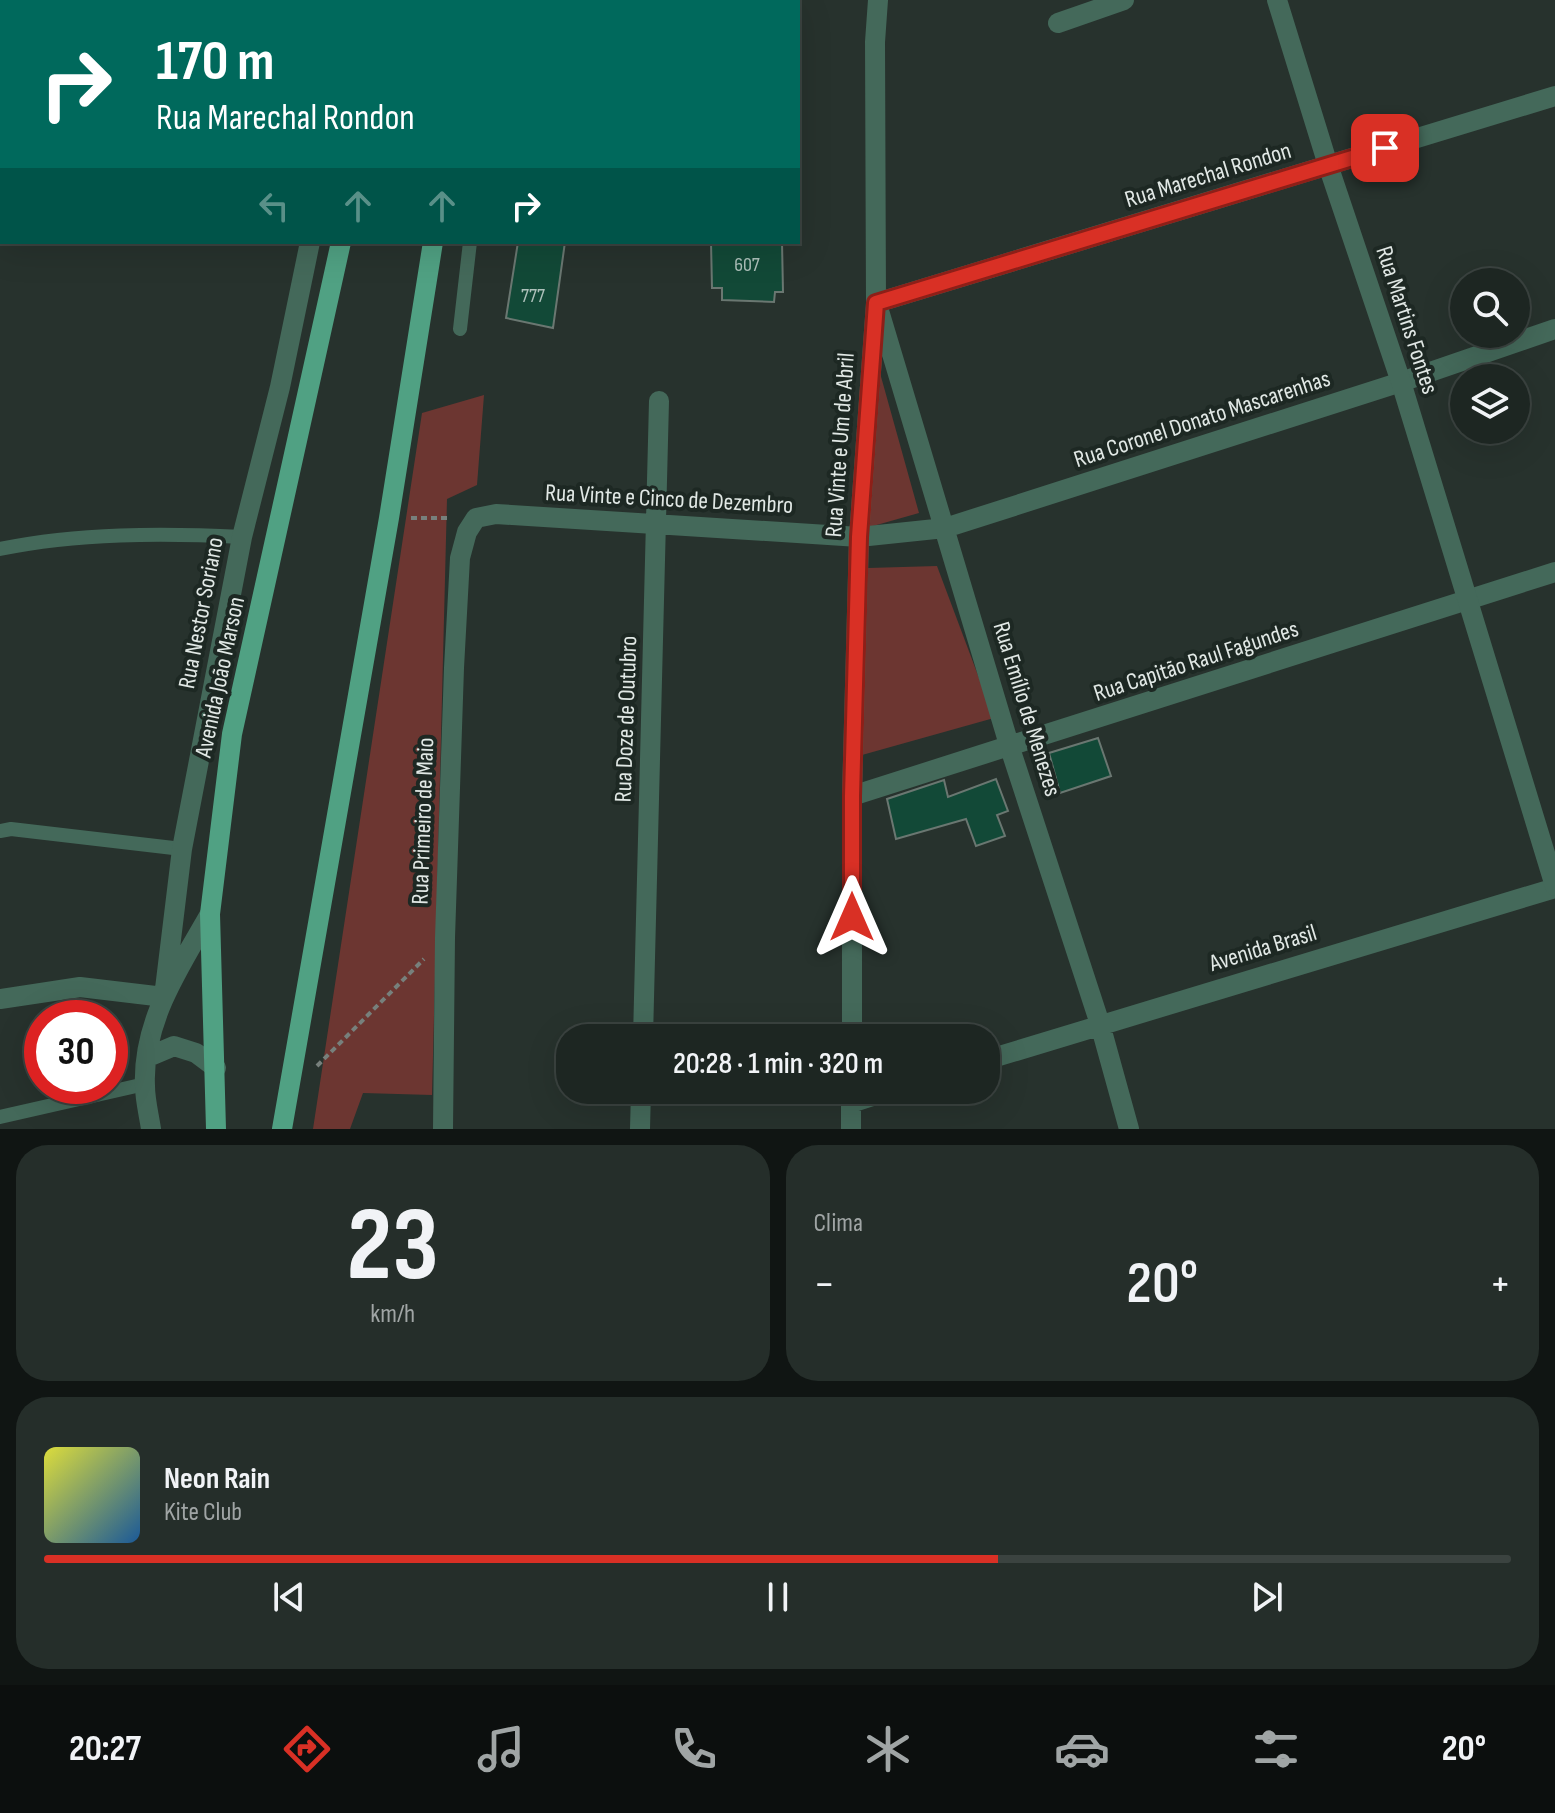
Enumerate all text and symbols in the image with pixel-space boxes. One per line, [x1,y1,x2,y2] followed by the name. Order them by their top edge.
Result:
[156,29,274,96] text: 170 m
[24,32,128,136] icon: right
[156,97,415,140] text: Rua Marechal Rondon
[1351,114,1419,182] pin
[1363,126,1407,170] icon: arrive
[1121,136,1295,214] street label: Rua Marechal Rondon
[252,184,296,228] icon: left
[336,184,380,228] icon: ahead
[420,184,464,228] icon: ahead
[504,184,548,228] icon: right
[1369,242,1445,398] street label: Rua Martins Fontes
[734,253,760,277] house number: 607
[1450,268,1530,444] map controls
[1450,268,1530,348] button: search
[521,284,545,308] house number: 777
[819,352,861,538] street label: Rua Vinte e Um de Abril
[1070,364,1334,474] street label: Rua Coronel Donato Mascarenhas
[1450,364,1530,444] button: layers
[544,478,794,520] street label: Rua Vinte e Cinco de Dezembro
[172,535,230,691] street label: Rua Nestor Soriano
[189,594,251,761] street label: Avenida João Marson
[1090,614,1302,708] street label: Rua Capitão Raul Fagundes
[987,618,1067,800] street label: Rua Emílio de Menezes
[609,635,643,803] street label: Rua Doze de Outubro
[406,737,440,905] street label: Rua Primeiro de Maio
[810,875,894,959] position arrow
[1205,918,1320,978] street label: Avenida Brasil
[24,1000,128,1104] speed limit sign: 30
[673,1046,883,1082] text: 20:28 · 1 min · 320 m
[347,1184,439,1309] text: 23
[814,1208,863,1239] text: Clima
[1126,1248,1198,1320] text: 20°
[814,1258,835,1311] text: −
[1489,1258,1511,1311] text: +
[370,1299,415,1330] text: km/h
[164,1461,270,1497] text: Neon Rain
[164,1497,242,1528] text: Kite Club
[267,1575,311,1619] icon: previous
[756,1575,800,1619] icon: pause
[1245,1575,1289,1619] icon: next
[279,1721,335,1777] icon: directions
[473,1721,529,1777] icon: music
[666,1721,722,1777] icon: phone
[860,1721,916,1777] icon: climate
[1054,1721,1110,1777] icon: car
[1248,1721,1304,1777] icon: filters
[69,1728,141,1771] text: 20:27
[1442,1728,1486,1771] text: 20°

